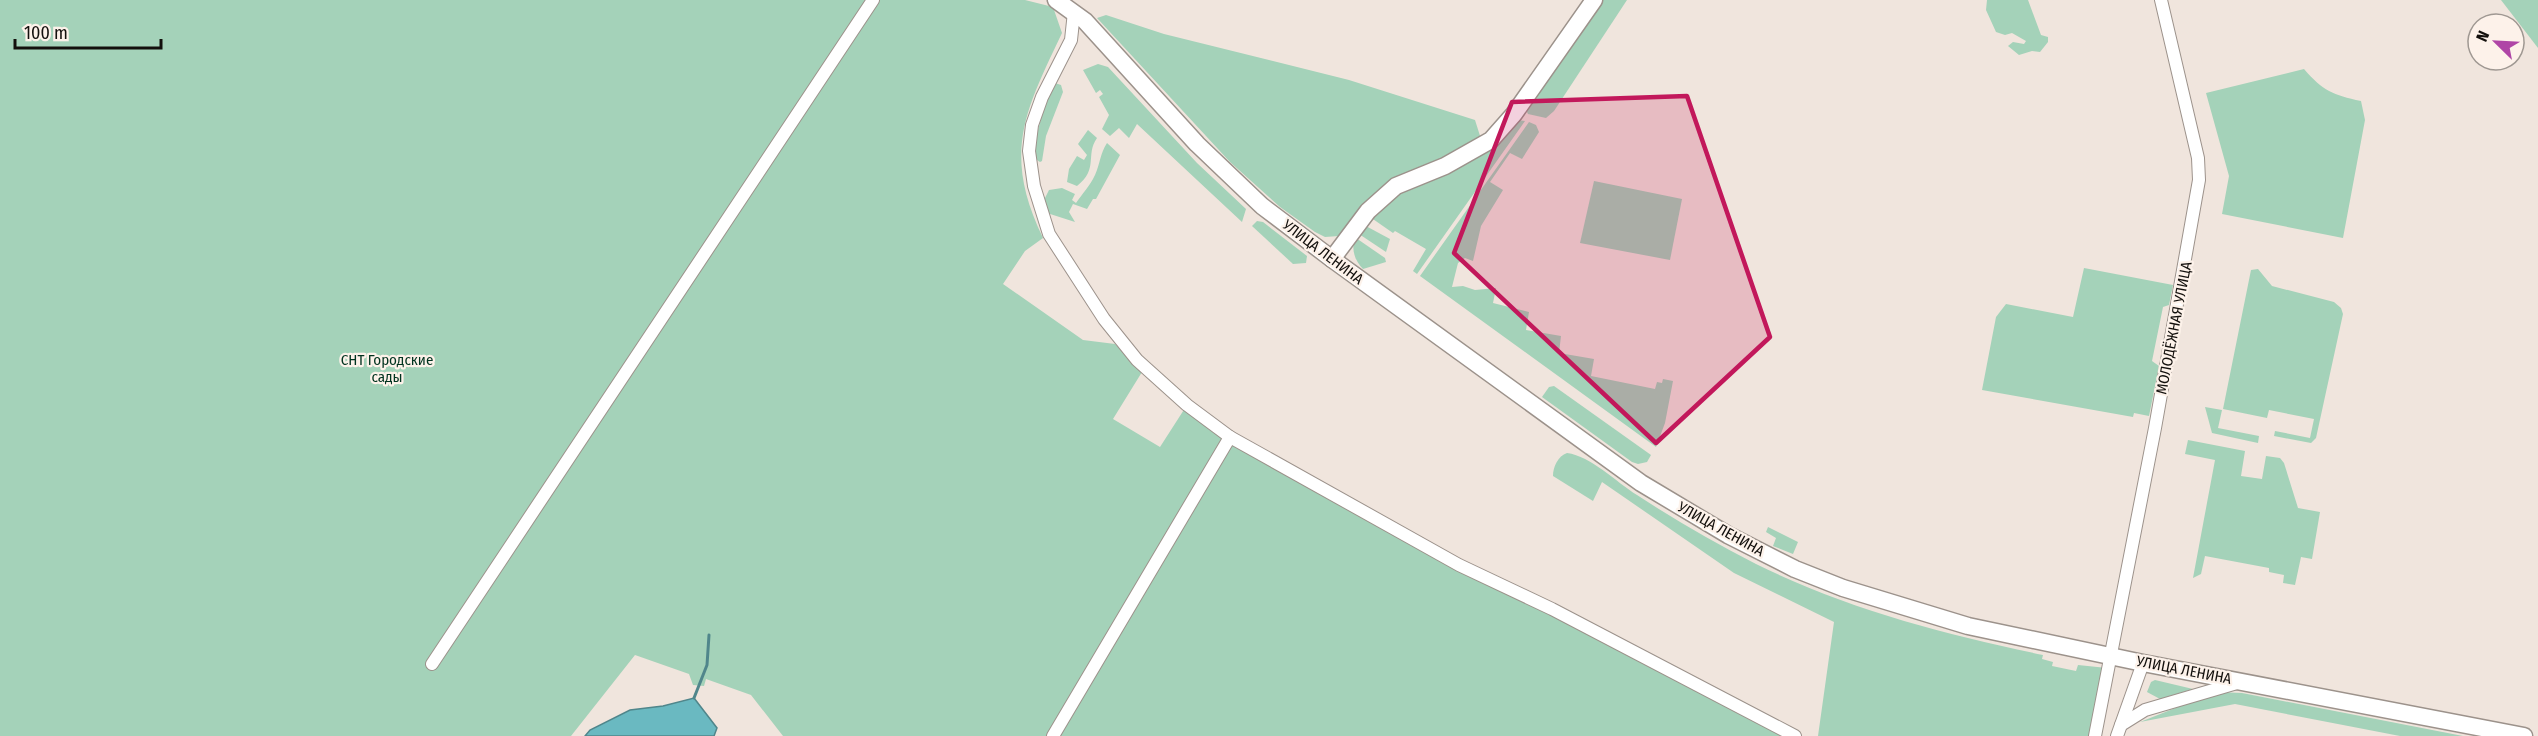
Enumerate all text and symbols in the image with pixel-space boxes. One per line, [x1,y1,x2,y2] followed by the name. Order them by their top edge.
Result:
[15,12,160,50] scale bar
[2466,12,2526,72] north arrow
[24,22,68,44] text: 100 m
[2472,28,2493,44] text: N
[1278,215,1367,288] street label: УЛИЦА ЛЕНИНА
[2152,260,2196,396] street label: МОЛОДЁЖНАЯ УЛИЦА
[341,351,433,386] park label: СНТ Городские сады
[1674,497,1768,560] street label: УЛИЦА ЛЕНИНА
[2134,652,2233,688] street label: УЛИЦА ЛЕНИНА

